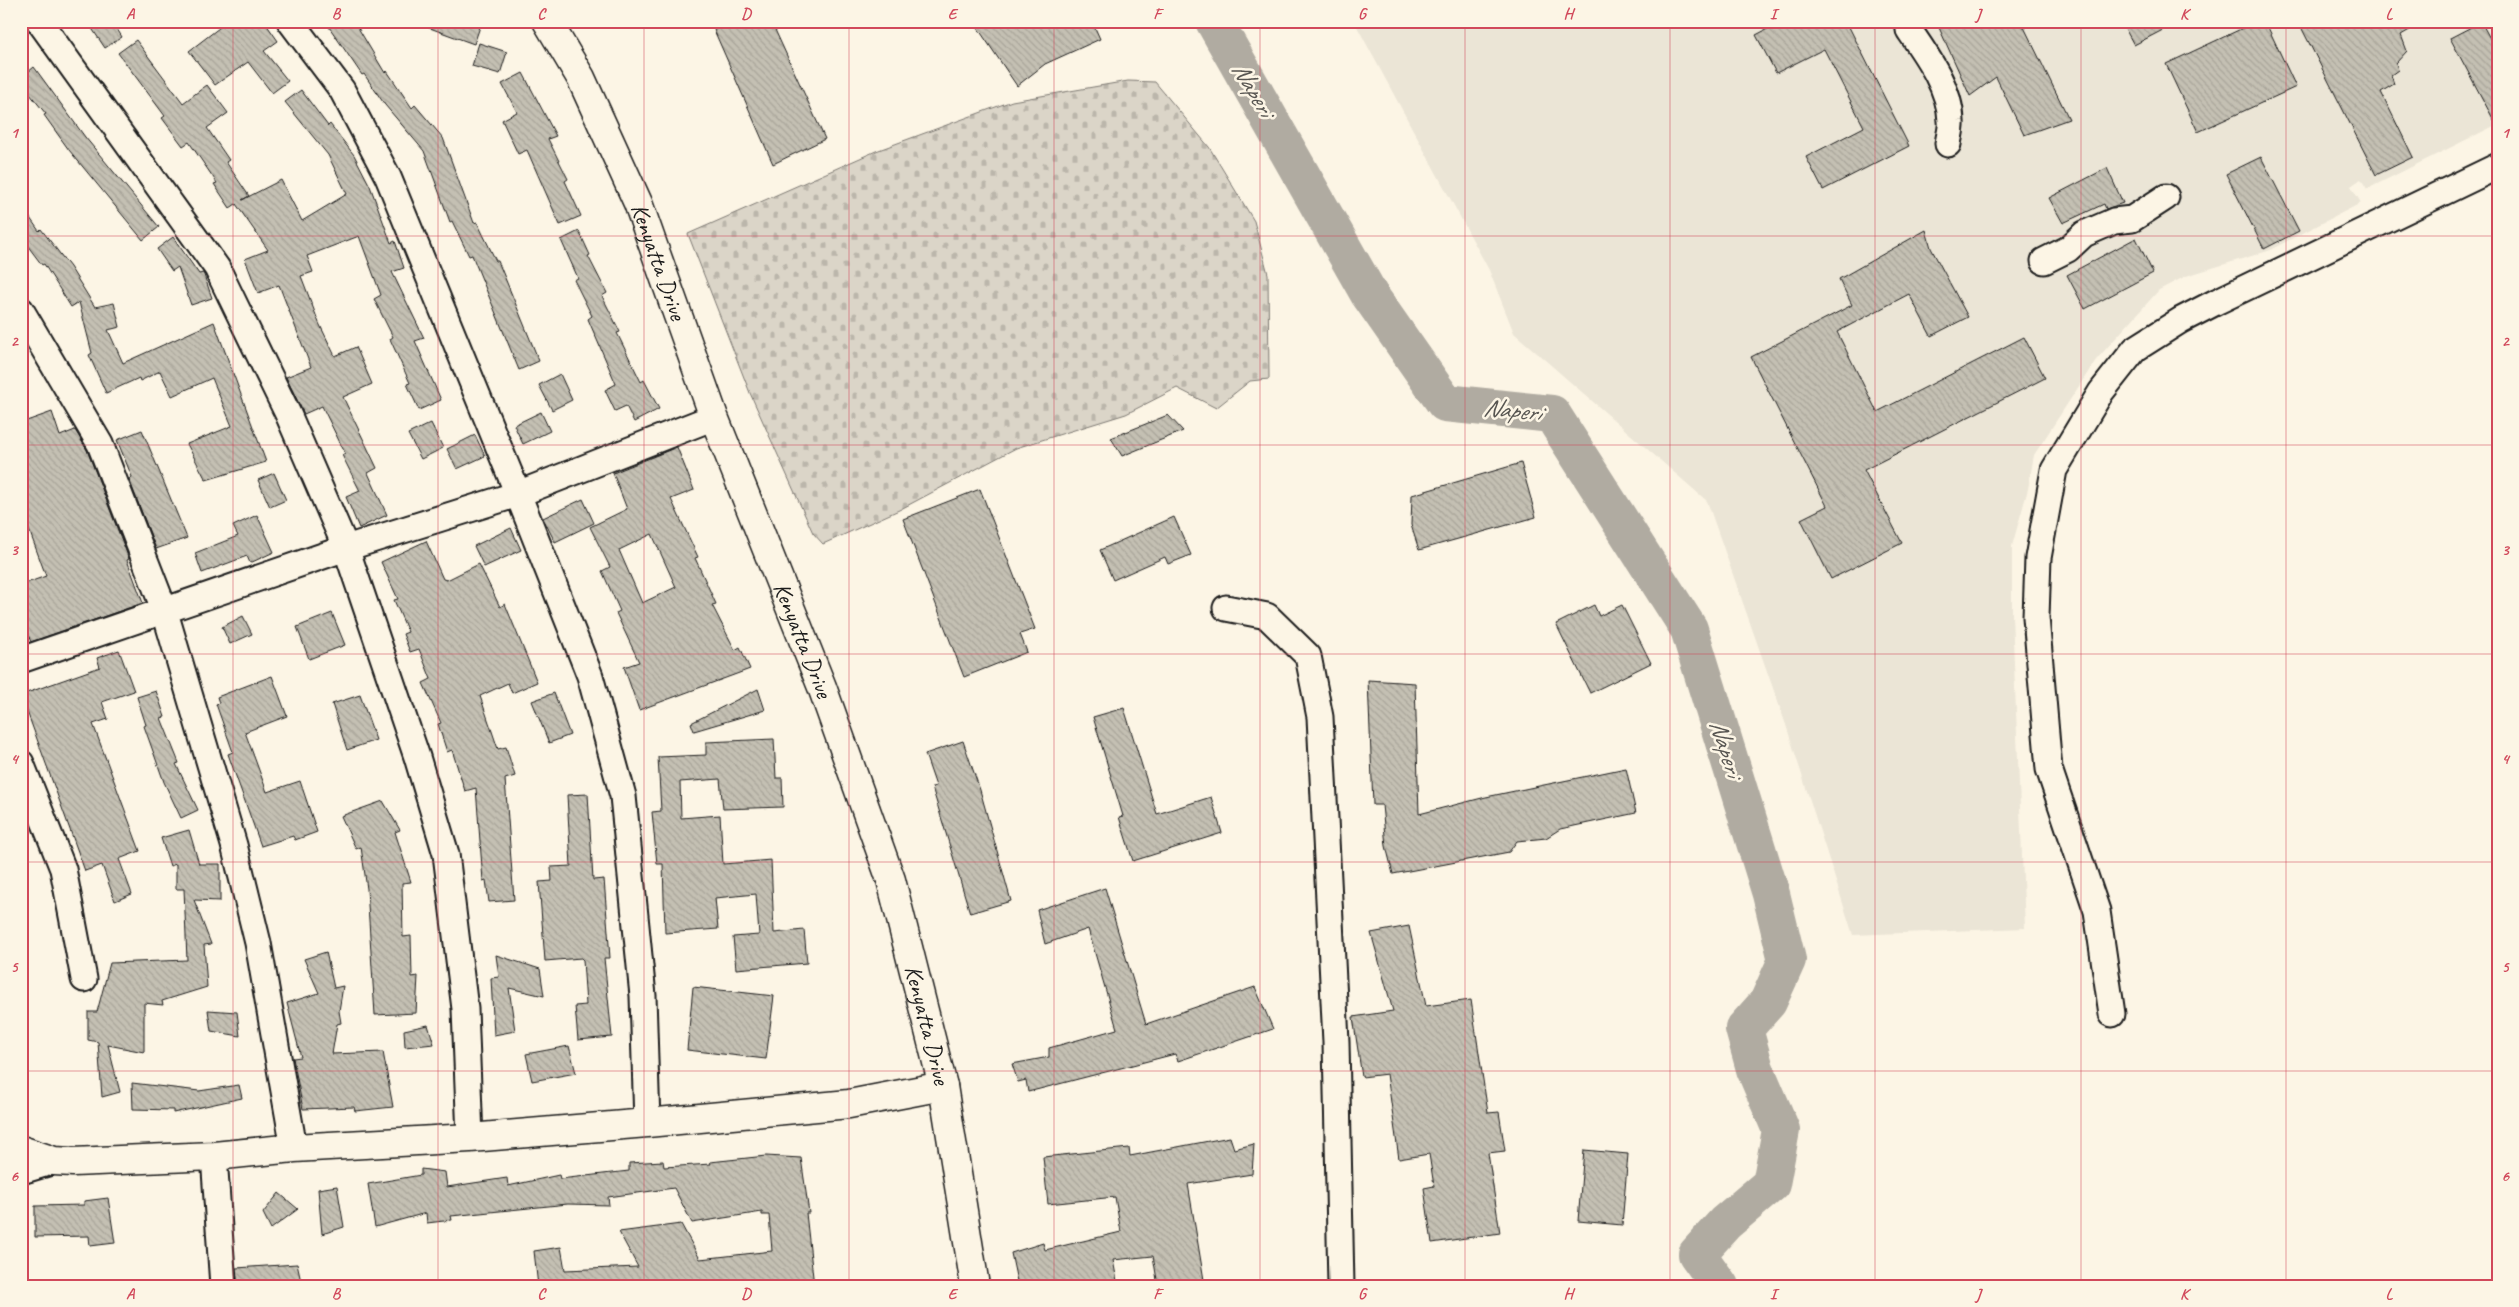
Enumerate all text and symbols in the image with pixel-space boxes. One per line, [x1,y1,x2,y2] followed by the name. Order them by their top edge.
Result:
[126,4,136,24] text: A
[332,4,342,24] text: B
[537,4,547,24] text: C
[741,4,752,24] text: D
[948,4,959,24] text: E
[1153,4,1164,24] text: F
[1358,4,1368,24] text: G
[1563,4,1575,24] text: H
[1770,4,1780,24] text: I
[1974,4,1983,24] text: J
[2180,4,2192,24] text: K
[2386,4,2394,24] text: L
[1225,56,1284,127] water label: Naperi
[10,123,19,143] text: 1
[2501,123,2510,143] text: 1
[624,199,694,326] street label: Kenyatta Drive
[10,331,19,351] text: 2
[2501,331,2510,351] text: 2
[1482,391,1548,430] water label: Naperi
[10,540,19,560] text: 3
[2501,540,2510,560] text: 3
[767,578,840,704] street label: Kenyatta Drive
[1702,716,1752,786] water label: Naperi
[10,749,19,769] text: 4
[2501,749,2510,769] text: 4
[11,957,20,977] text: 5
[2502,957,2511,977] text: 5
[898,962,958,1090] street label: Kenyatta Drive
[10,1166,19,1186] text: 6
[2501,1166,2510,1186] text: 6
[126,1284,136,1304] text: A
[332,1284,342,1304] text: B
[537,1284,547,1304] text: C
[741,1284,752,1304] text: D
[948,1284,959,1304] text: E
[1153,1284,1164,1304] text: F
[1358,1284,1368,1304] text: G
[1563,1284,1575,1304] text: H
[1770,1284,1780,1304] text: I
[1974,1284,1983,1304] text: J
[2180,1284,2192,1304] text: K
[2386,1284,2394,1304] text: L

